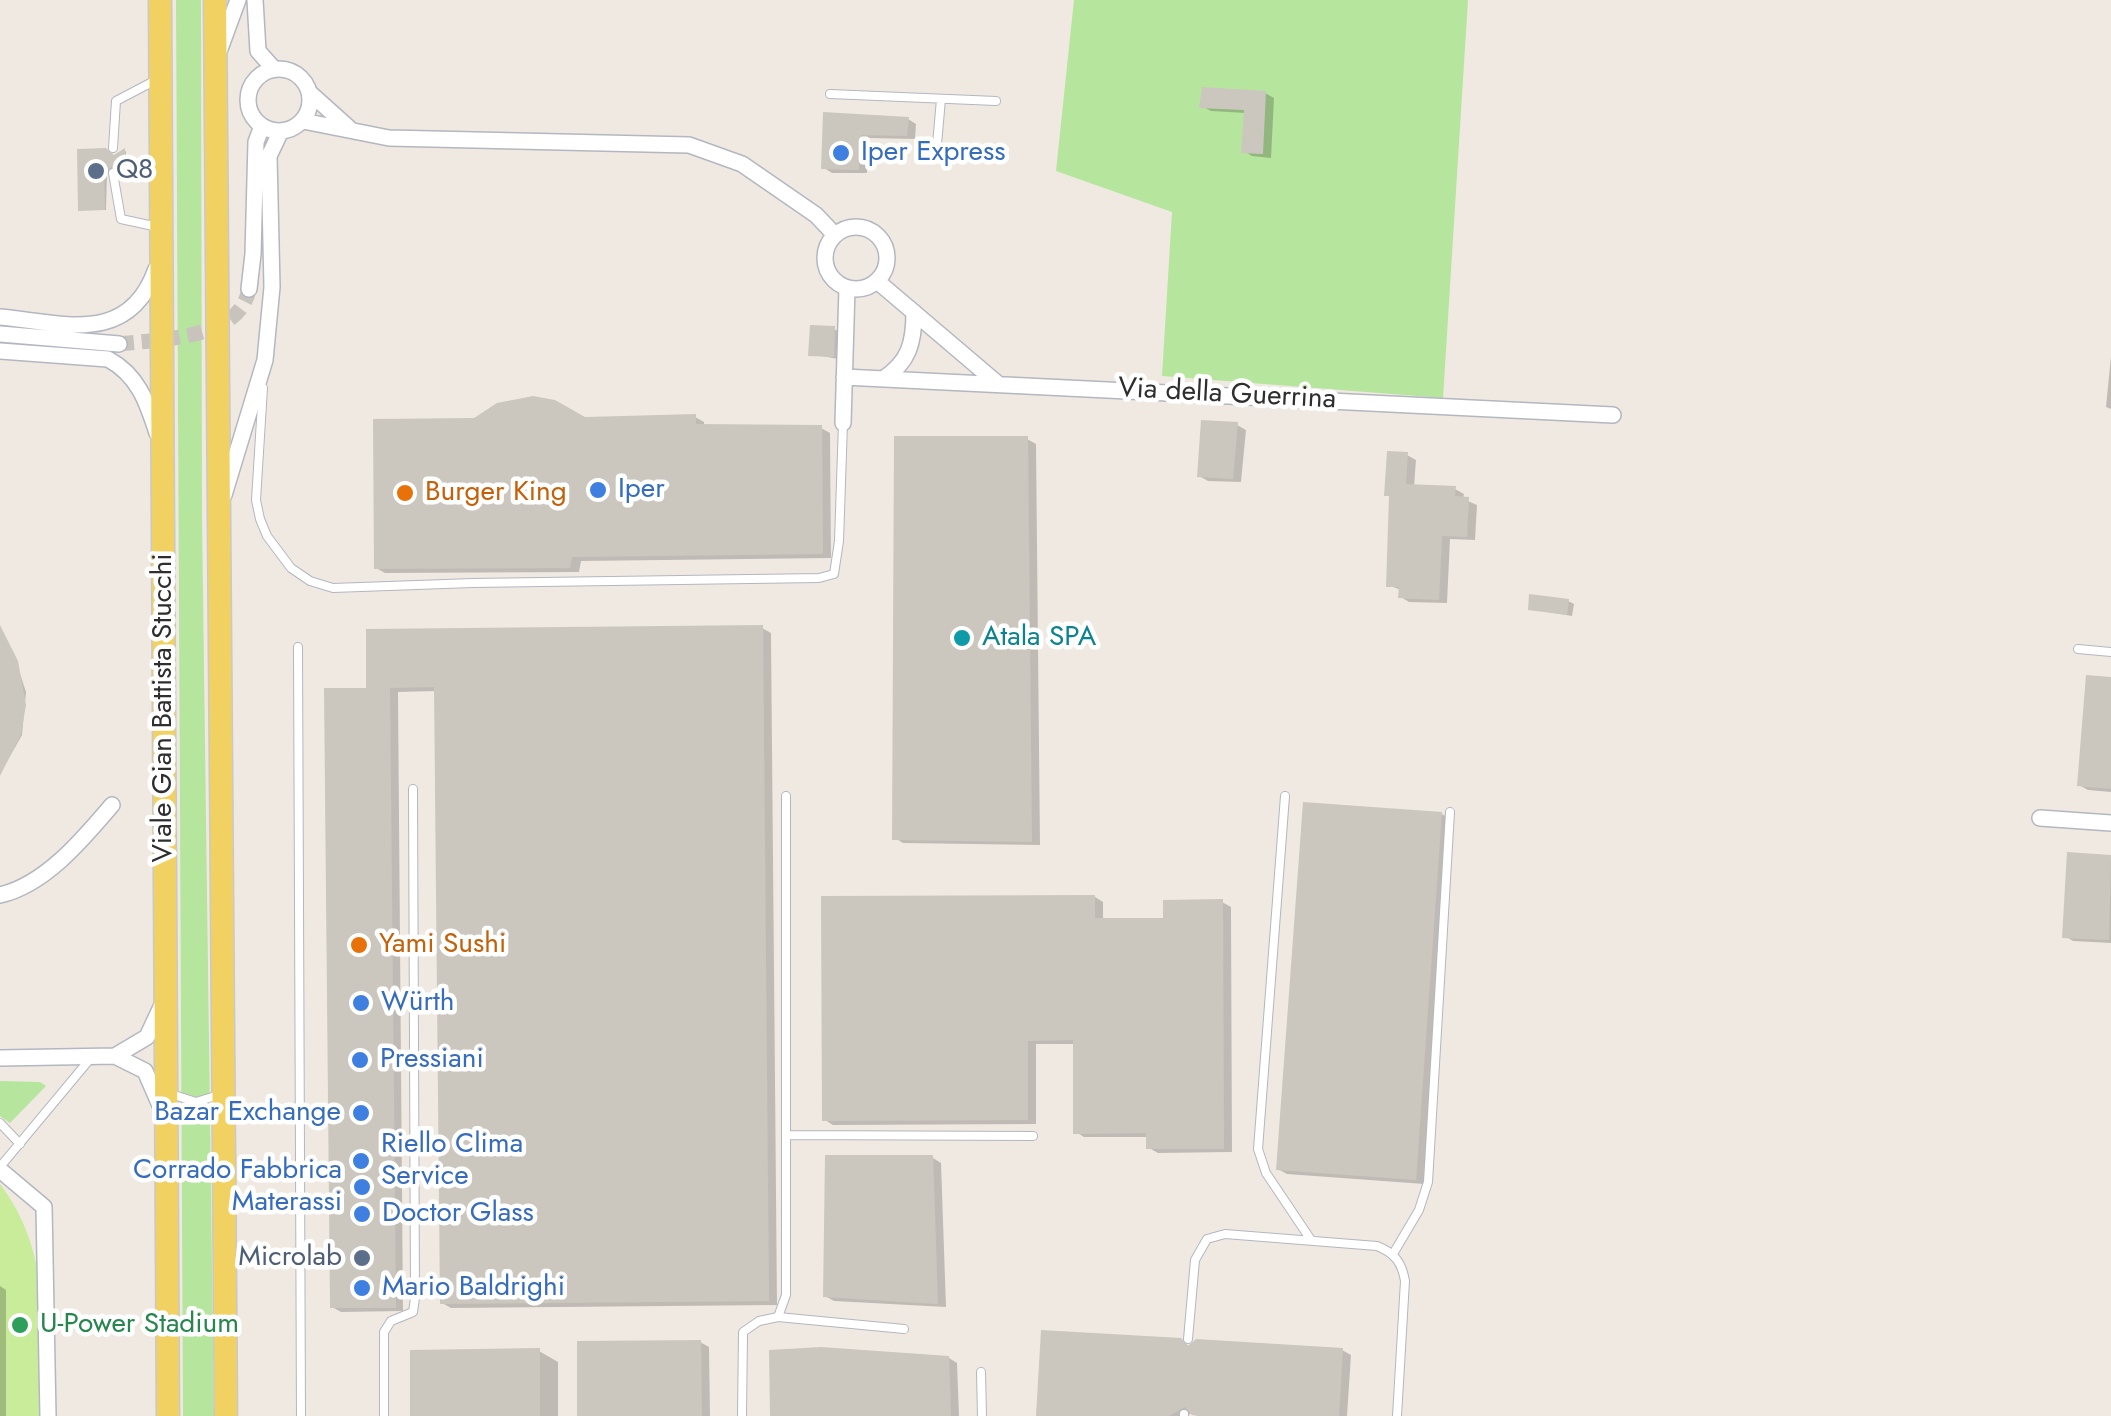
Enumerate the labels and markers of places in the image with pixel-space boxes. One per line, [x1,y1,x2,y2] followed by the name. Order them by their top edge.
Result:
[861,136,1006,170] place label: Iper Express
[830,142,852,164] marker: Iper Express
[116,154,153,188] place label: Q8
[85,160,107,182] marker: Q8
[618,473,665,507] place label: Iper
[425,476,567,510] place label: Burger King
[587,479,609,501] marker: Iper
[394,482,416,504] marker: Burger King
[982,621,1096,655] place label: Atala SPA
[951,627,973,649] marker: Atala SPA
[379,928,506,962] place label: Yami Sushi
[348,934,370,956] marker: Yami Sushi
[381,986,454,1020] place label: Würth
[350,992,372,1014] marker: Würth
[380,1043,484,1077] place label: Pressiani
[349,1049,371,1071] marker: Pressiani
[154,1096,341,1130] place label: Bazar Exchange
[350,1102,372,1124] marker: Bazar Exchange
[381,1128,523,1194] place label: Riello Clima Service
[350,1150,372,1172] marker: Riello Clima Service
[133,1154,342,1220] place label: Corrado Fabbrica Materassi
[351,1176,373,1198] marker: Corrado Fabbrica Materassi
[382,1197,534,1231] place label: Doctor Glass
[351,1203,373,1225] marker: Doctor Glass
[238,1241,342,1275] place label: Microlab
[351,1247,373,1269] marker: Microlab
[382,1271,565,1305] place label: Mario Baldrighi
[351,1277,373,1299] marker: Mario Baldrighi
[40,1308,239,1342] place label: U-Power Stadium
[9,1314,31,1336] marker: U-Power Stadium

